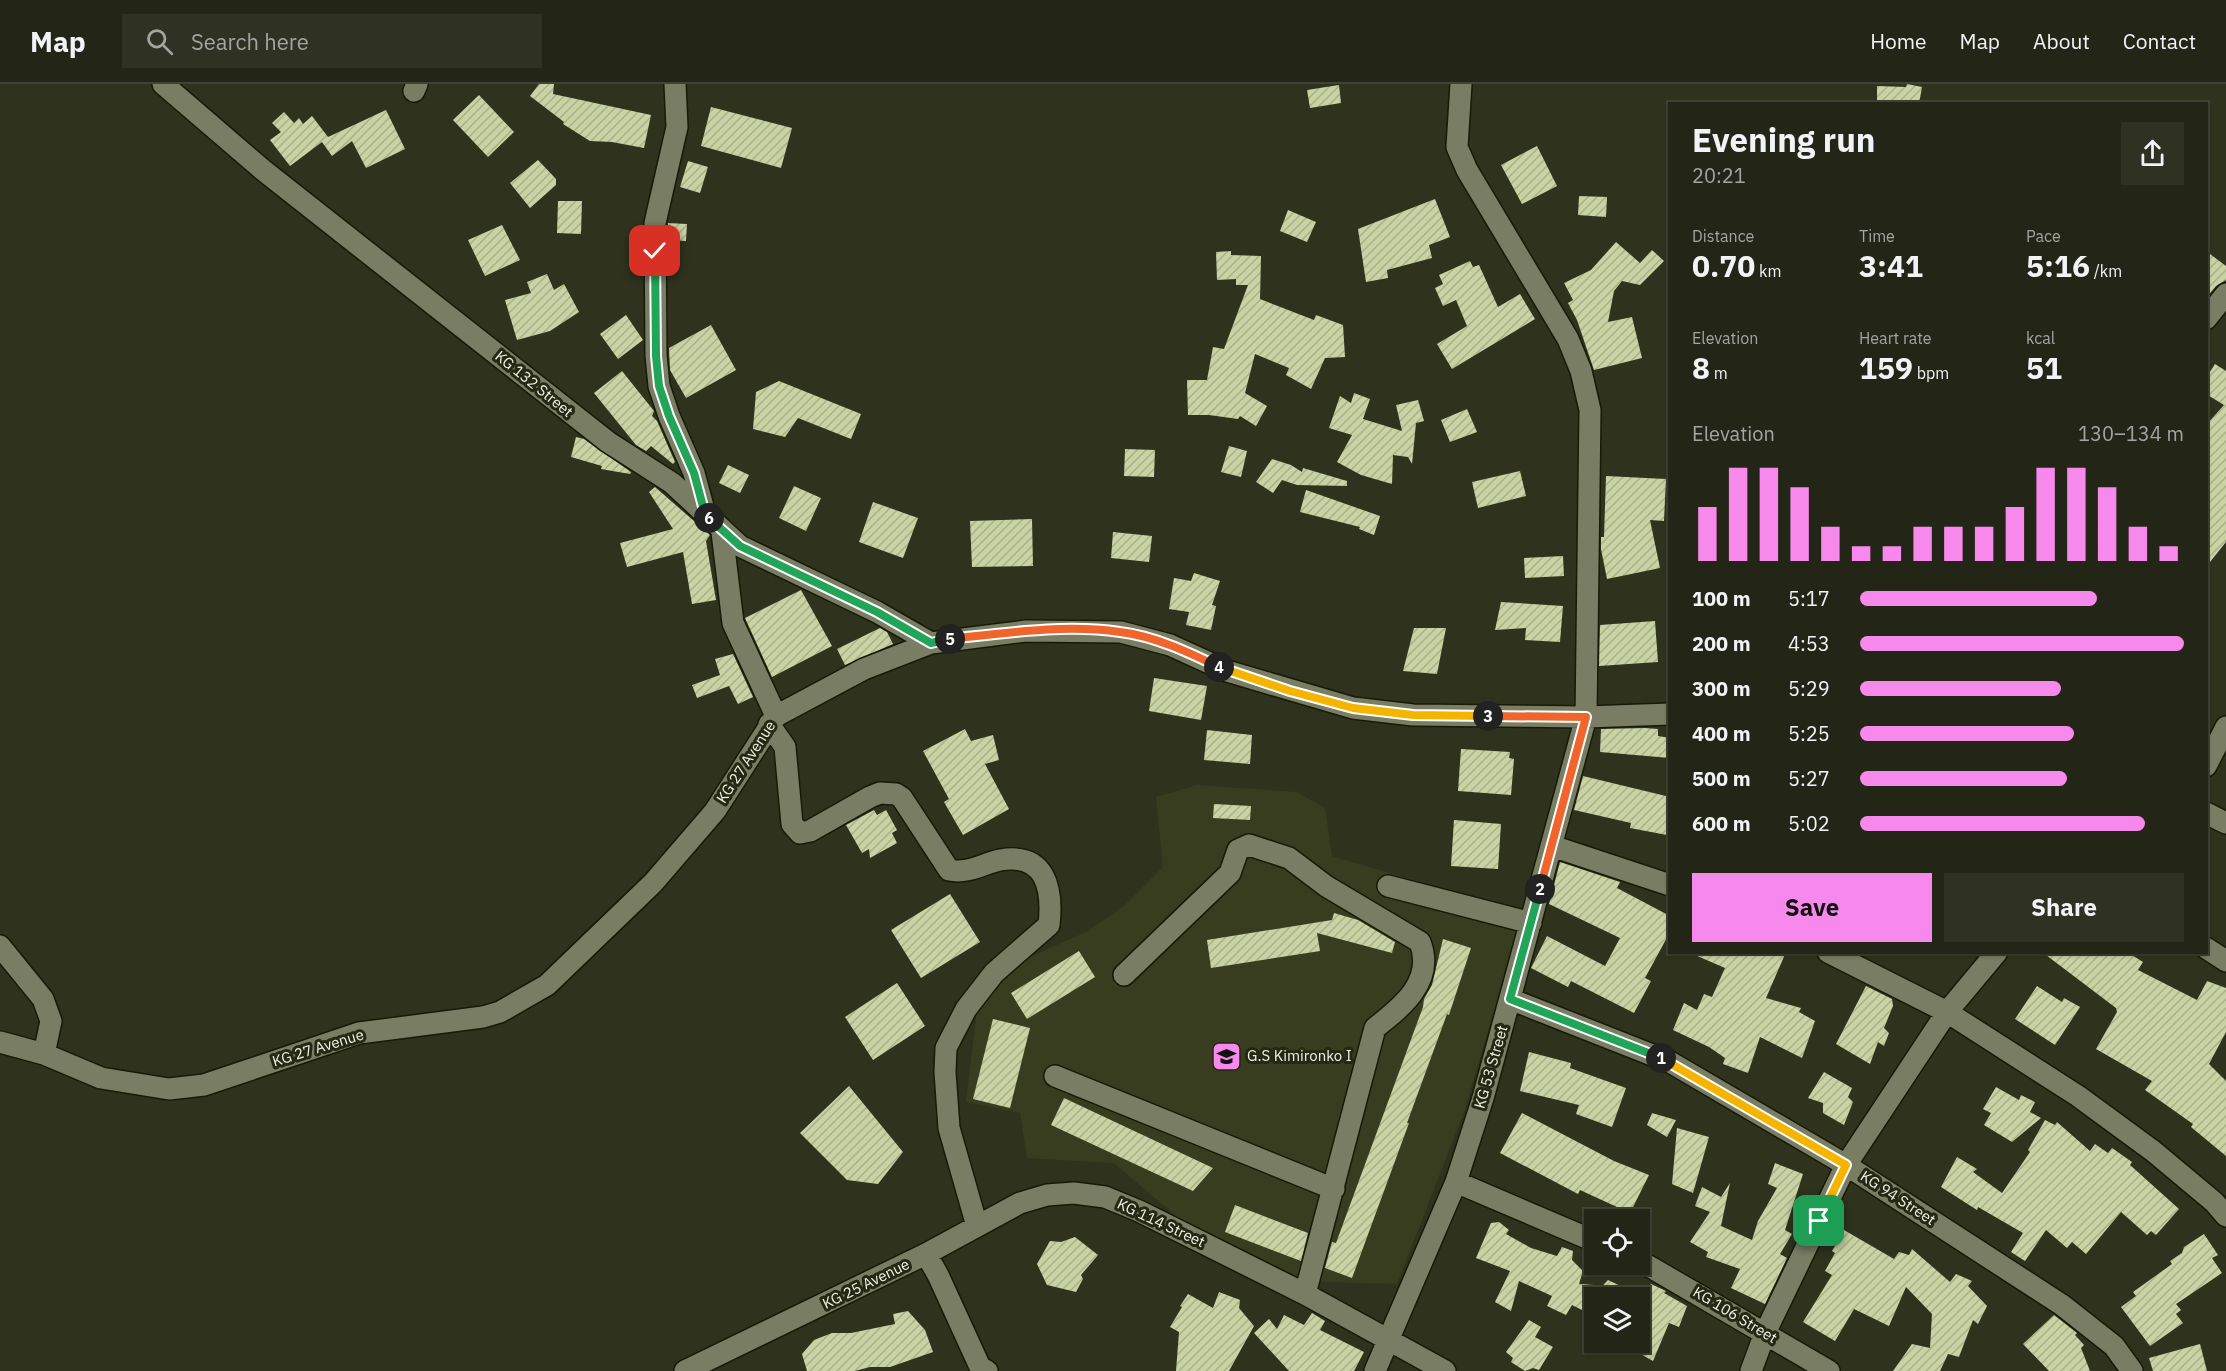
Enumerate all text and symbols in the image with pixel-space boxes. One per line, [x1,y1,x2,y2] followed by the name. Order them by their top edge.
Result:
[122,14,542,68] search box
[30,23,86,60] text: Map
[143,25,176,58] icon: search
[191,27,309,56] text: Search here
[1870,27,1927,55] text: Home
[1960,27,2000,55] text: Map
[2033,27,2090,55] text: About
[2123,27,2196,55] text: Contact
[1692,118,1876,161] text: Evening run
[2121,122,2184,185] button: share
[1692,162,1746,189] text: 20:21
[629,225,680,276] pin
[1692,226,1754,246] text: Distance
[1859,226,1895,246] text: Time
[2026,226,2061,246] text: Pace
[638,234,671,267] icon: check
[1692,246,1755,285] text: 0.70
[1859,246,1923,285] text: 3:41
[2026,246,2090,285] text: 5:16
[1755,261,1782,281] text: km
[2090,261,2122,281] text: /km
[1692,328,1758,348] text: Elevation
[1859,328,1932,348] text: Heart rate
[2026,328,2055,348] text: kcal
[492,346,577,421] street label: KG 132 Street
[1692,348,1710,387] text: 8
[1859,348,1913,387] text: 159
[2026,348,2062,387] text: 51
[1710,363,1728,383] text: m
[1913,363,1949,383] text: bpm
[1692,420,1775,447] text: Elevation
[2078,420,2184,447] text: 130–134 m
[694,503,724,533] pin: 6
[704,508,714,528] text: 6
[1692,585,1751,612] text: 100 m
[1788,585,1830,612] text: 5:17
[935,624,965,654] pin: 5
[945,629,955,649] text: 5
[1692,630,1751,657] text: 200 m
[1788,630,1830,657] text: 4:53
[1204,652,1234,682] pin: 4
[1214,657,1224,677] text: 4
[1692,675,1751,702] text: 300 m
[1788,675,1830,702] text: 5:29
[1473,701,1503,731] pin: 3
[1483,706,1493,726] text: 3
[712,717,779,807] street label: KG 27 Avenue
[1692,720,1751,747] text: 400 m
[1788,720,1830,747] text: 5:25
[1692,765,1751,792] text: 500 m
[1788,765,1830,792] text: 5:27
[1692,810,1751,837] text: 600 m
[1788,810,1830,837] text: 5:02
[1692,873,1932,942] button: Save
[1944,873,2184,942] button: Share
[1525,874,1555,904] pin: 2
[1535,879,1545,899] text: 2
[1470,1023,1511,1111] street label: KG 53 Street
[270,1025,366,1070] street label: KG 27 Avenue
[1210,1040,1242,1072] school or university icon: G.S Kimironko I
[1646,1043,1676,1073] pin: 1
[1247,1046,1352,1065] place label: G.S Kimironko I
[1656,1048,1666,1068] text: 1
[1857,1166,1939,1229] street label: KG 94 Street
[1114,1194,1208,1251] street label: KG 114 Street
[1793,1195,1844,1246] pin
[1802,1204,1835,1237] icon: arrive
[1584,1209,1650,1353] map controls
[1584,1209,1650,1275] button: locate
[819,1254,913,1313] street label: KG 25 Avenue
[1690,1282,1781,1347] street label: KG 106 Street
[1584,1287,1650,1353] button: layers

